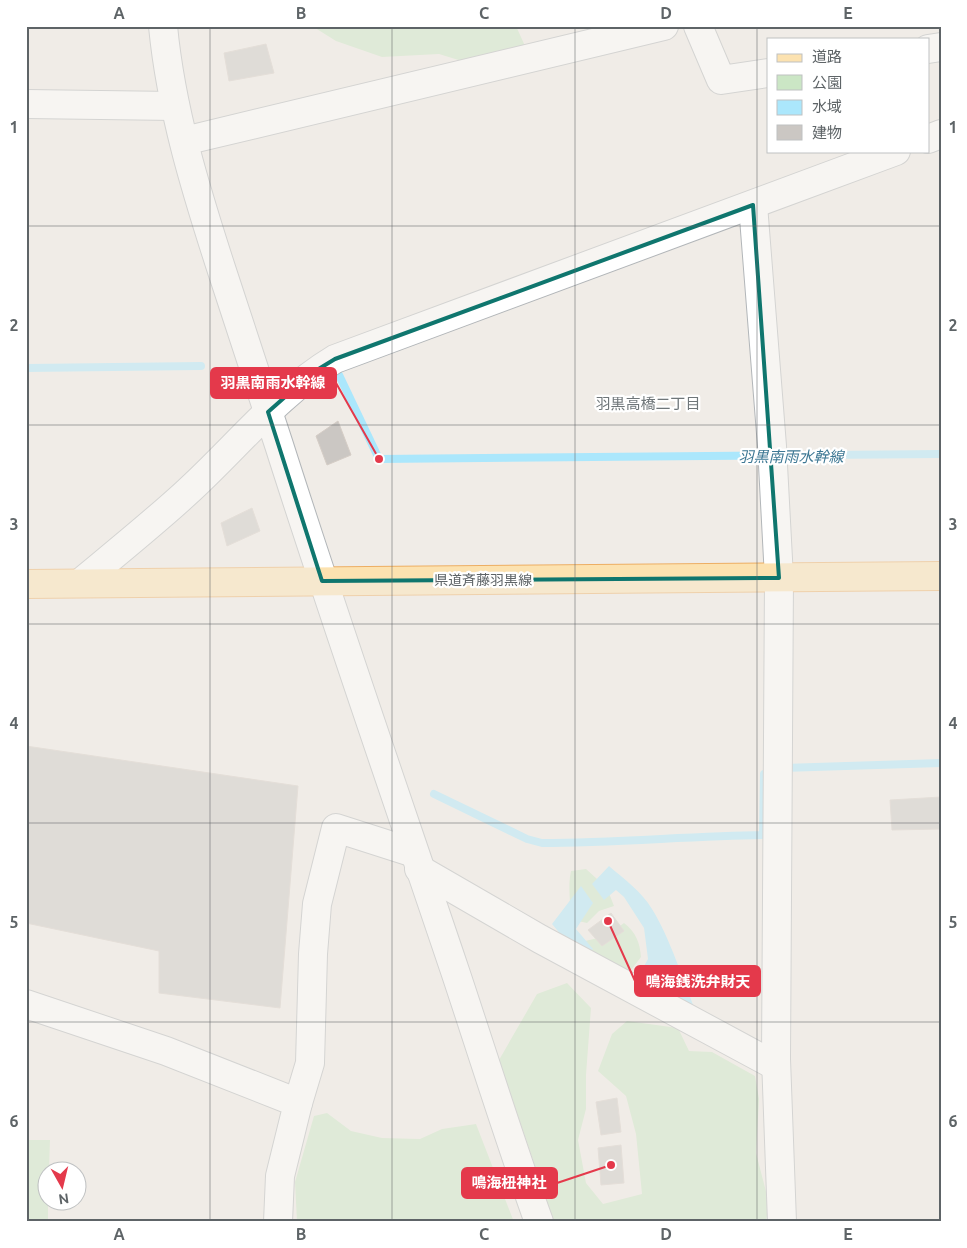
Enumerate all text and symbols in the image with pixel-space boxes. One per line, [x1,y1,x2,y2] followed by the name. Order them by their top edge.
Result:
[113,4,125,22] text: A
[296,4,306,22] text: B
[479,4,489,22] text: C
[660,4,672,22] text: D
[843,4,853,22] text: E
[767,38,930,152] legend
[812,48,842,65] text: 道路
[812,74,842,91] text: 公園
[812,98,842,115] text: 水域
[9,118,19,136] text: 1
[948,118,958,136] text: 1
[812,124,842,141] text: 建物
[9,316,19,334] text: 2
[948,316,958,334] text: 2
[211,368,336,398] callout: 羽黒南雨水幹線
[220,374,326,391] text: 羽黒南雨水幹線
[595,395,701,412] district label: 羽黒高橋二丁目
[738,448,845,465] water label: 羽黒南雨水幹線
[9,515,19,533] text: 3
[948,515,958,533] text: 3
[434,572,532,588] street label: 県道斉藤羽黒線
[9,714,19,732] text: 4
[948,714,958,732] text: 4
[9,913,19,931] text: 5
[948,913,958,931] text: 5
[635,966,760,996] callout: 鳴海銭洗弁財天
[645,973,751,990] text: 鳴海銭洗弁財天
[9,1112,19,1130] text: 6
[948,1112,958,1130] text: 6
[38,1160,88,1210] north arrow
[462,1168,557,1198] callout: 鳴海杻神社
[471,1174,547,1191] text: 鳴海杻神社
[58,1190,70,1208] text: N
[113,1225,125,1243] text: A
[296,1225,306,1243] text: B
[479,1225,489,1243] text: C
[660,1225,672,1243] text: D
[843,1225,853,1243] text: E

